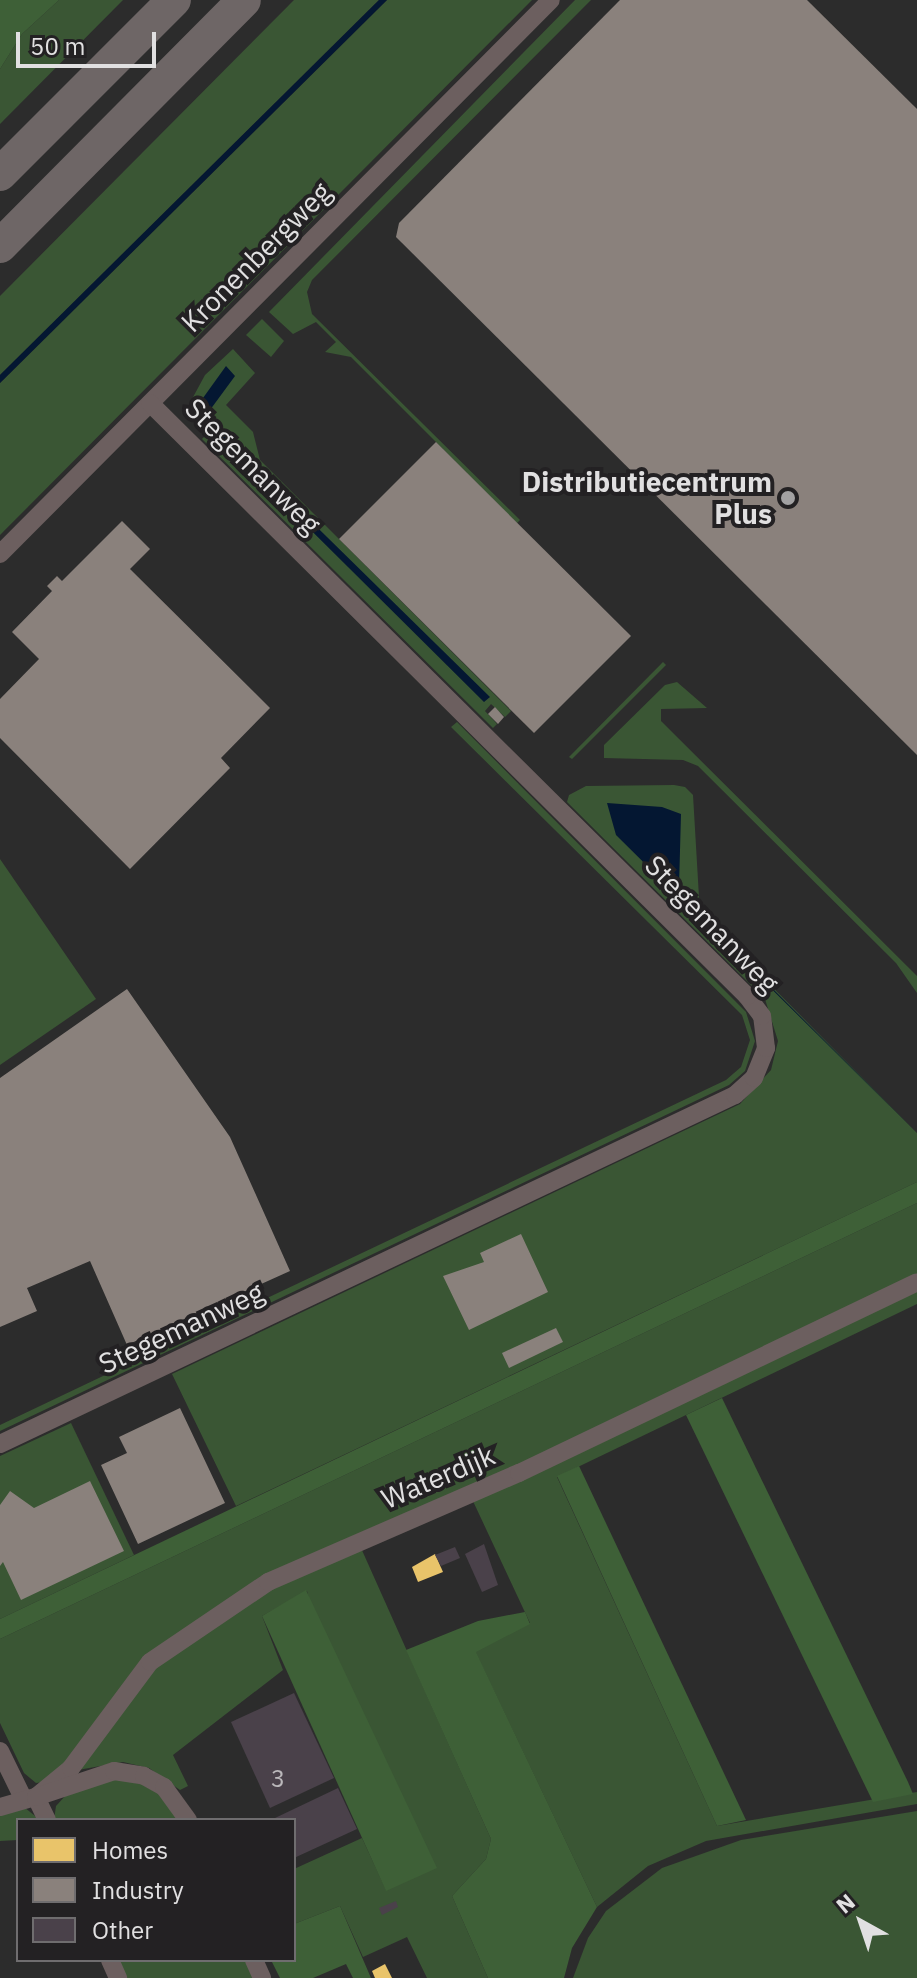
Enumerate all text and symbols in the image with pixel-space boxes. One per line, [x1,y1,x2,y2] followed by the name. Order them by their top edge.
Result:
[20,16,160,66] scale bar
[30,30,85,62] text: 50 m
[174,175,338,339] street label: Kronenbergweg
[178,391,328,541] street label: Stegemanweg
[522,465,772,531] place label: Distributiecentrum Plus
[779,489,797,507] marker: Distributiecentrum Plus
[638,848,786,1000] street label: Stegemanweg
[93,1275,269,1381] street label: Stegemanweg
[376,1438,500,1516] street label: Waterdijk
[271,1765,285,1793] house number: 3
[16,1818,296,1962] legend
[92,1834,168,1866] text: Homes
[92,1874,184,1906] text: Industry
[821,1882,901,1962] north arrow
[830,1887,861,1919] text: N
[92,1914,153,1946] text: Other

